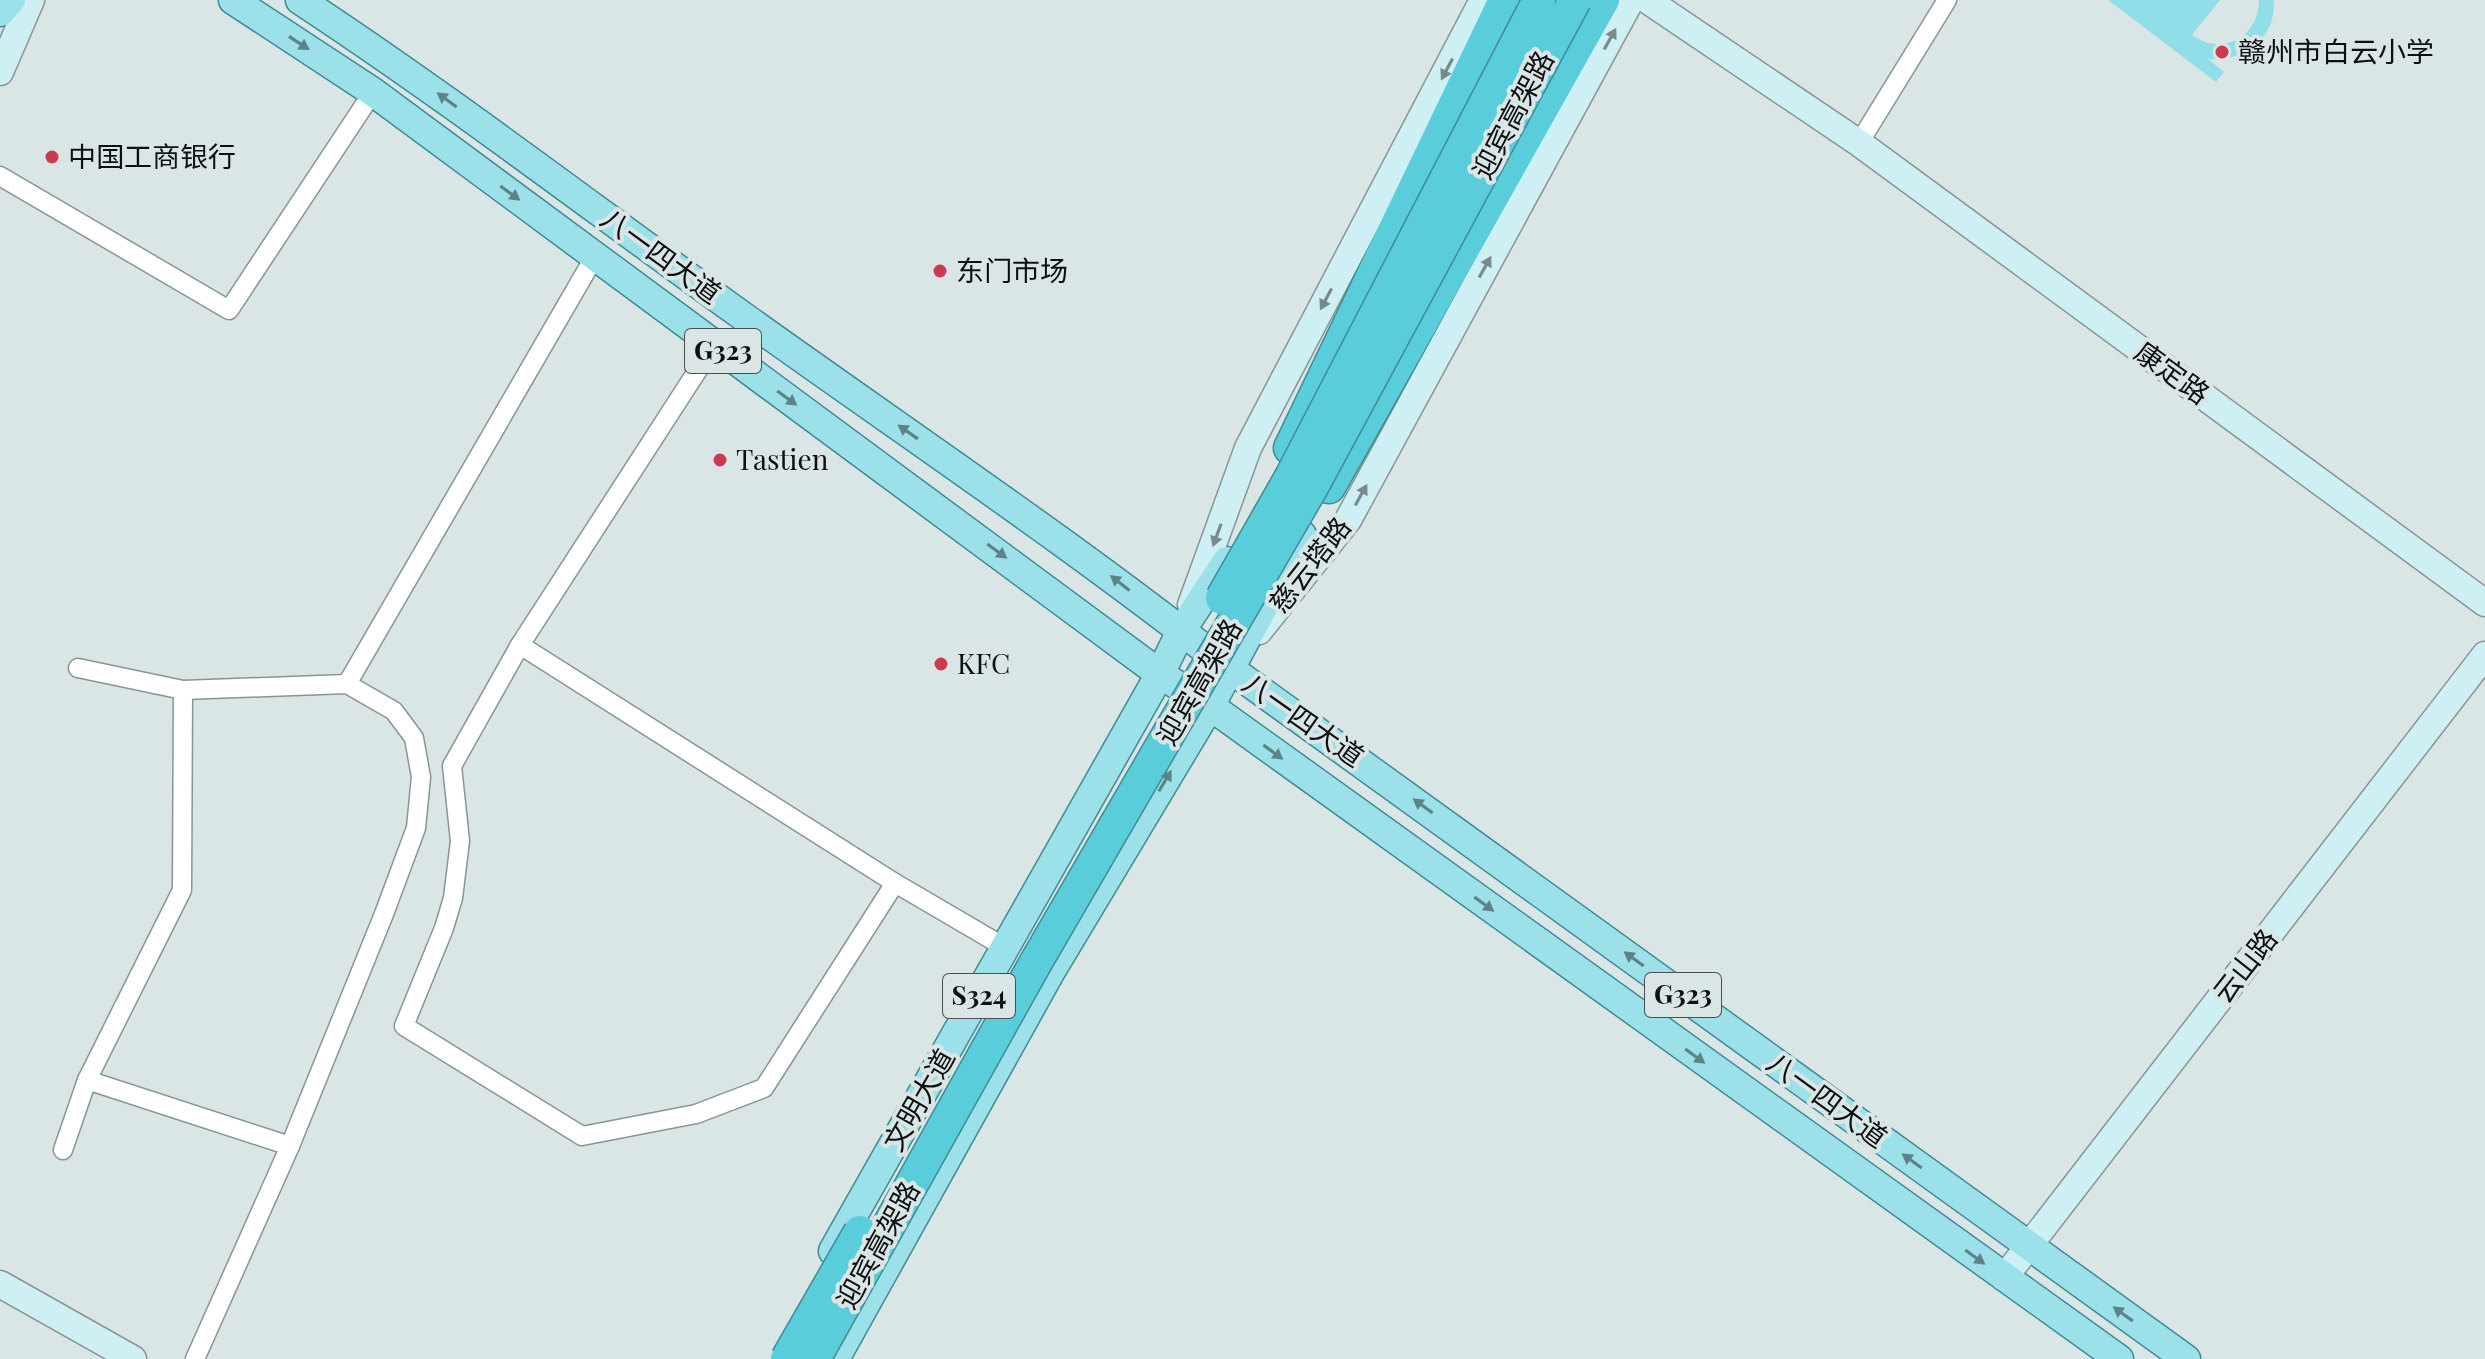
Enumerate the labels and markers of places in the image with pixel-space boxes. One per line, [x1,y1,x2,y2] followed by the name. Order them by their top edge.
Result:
[2238,32,2434,69] place label: 赣州市白云小学
[2213,43,2231,61] marker: 赣州市白云小学
[68,137,236,174] place label: 中国工商银行
[43,148,61,166] marker: 中国工商银行
[956,251,1068,288] place label: 东门市场
[931,262,949,280] marker: 东门市场
[736,440,829,477] place label: Tastien
[711,451,729,469] marker: Tastien
[957,644,1010,681] place label: KFC
[932,655,950,673] marker: KFC

